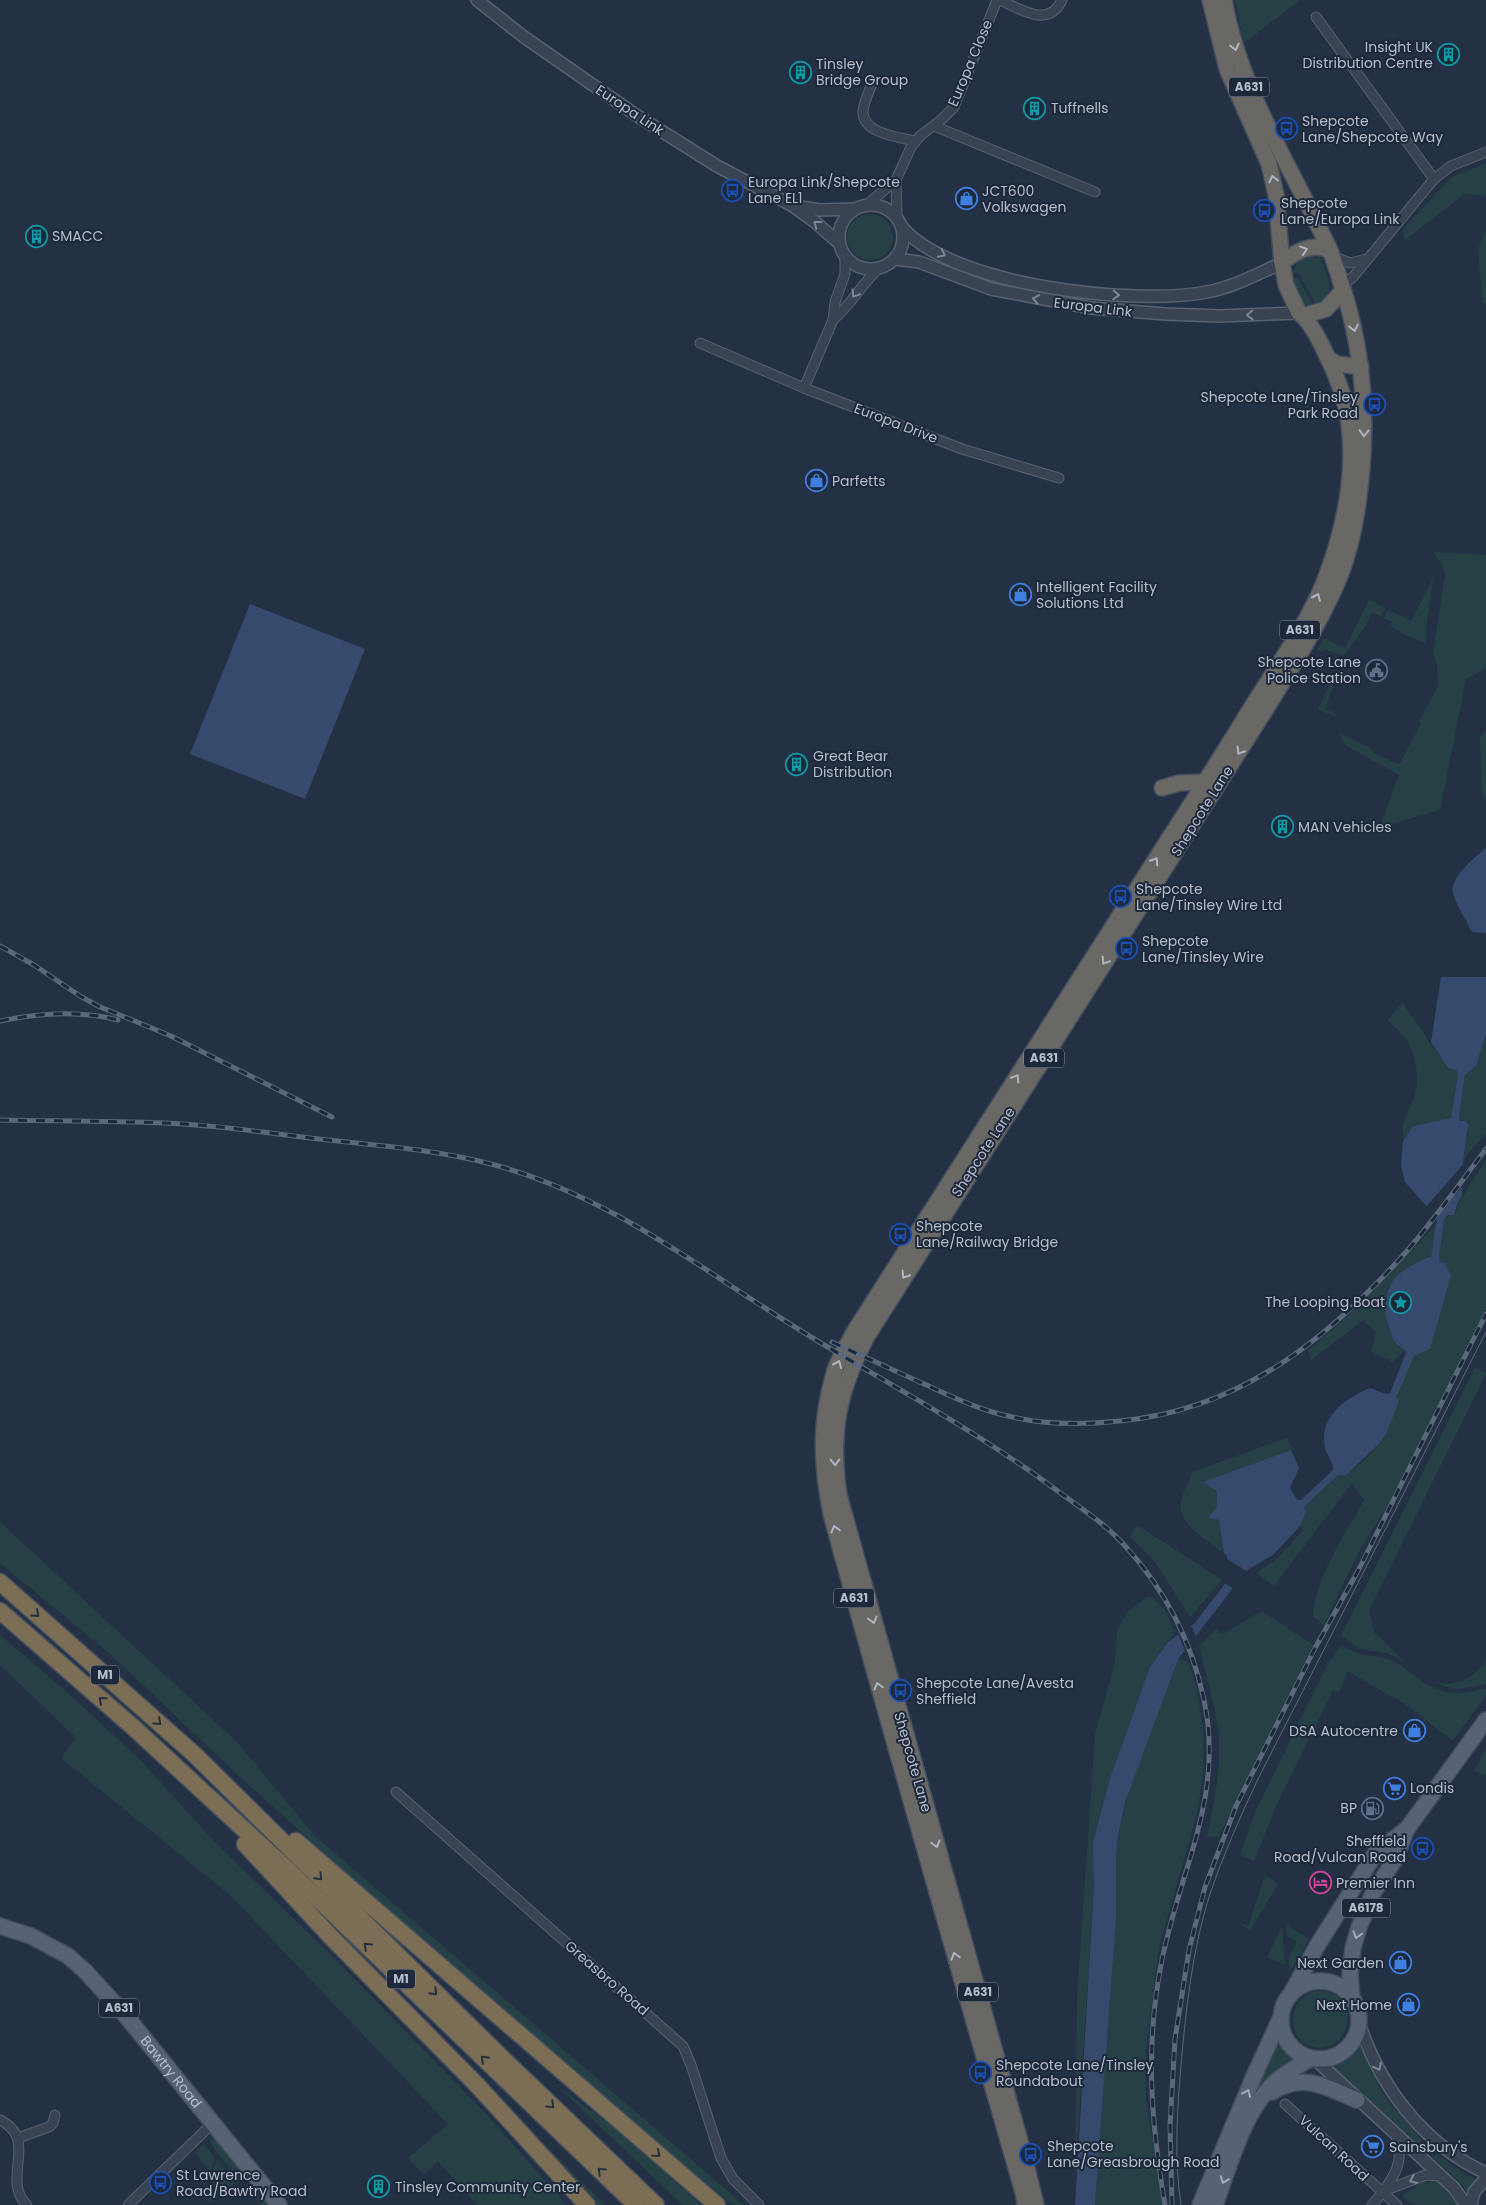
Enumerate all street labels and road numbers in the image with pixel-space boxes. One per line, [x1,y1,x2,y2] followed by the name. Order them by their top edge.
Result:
[943,16,997,109] street label: Europa Close
[1229,77,1269,96] road number: A631
[592,80,669,141] street label: Europa Link
[1053,292,1134,322] street label: Europa Link
[851,398,941,448] street label: Europa Drive
[1280,620,1320,640] road number: A631
[1166,762,1238,860] street label: Shepcote Lane
[1024,1048,1064,1068] road number: A631
[946,1103,1020,1201] street label: Shepcote Lane
[834,1589,874,1608] road number: A631
[91,1666,119,1684] road number: M1
[889,1710,937,1815] street label: Shepcote Lane
[1342,1899,1390,1918] road number: A6178
[561,1936,653,2020] street label: Greasbro Road
[387,1970,415,1988] road number: M1
[958,1982,998,2001] road number: A631
[99,1999,139,2018] road number: A631
[136,2031,207,2112] street label: Bawtry Road
[1295,2110,1373,2186] street label: Vulcan Road

